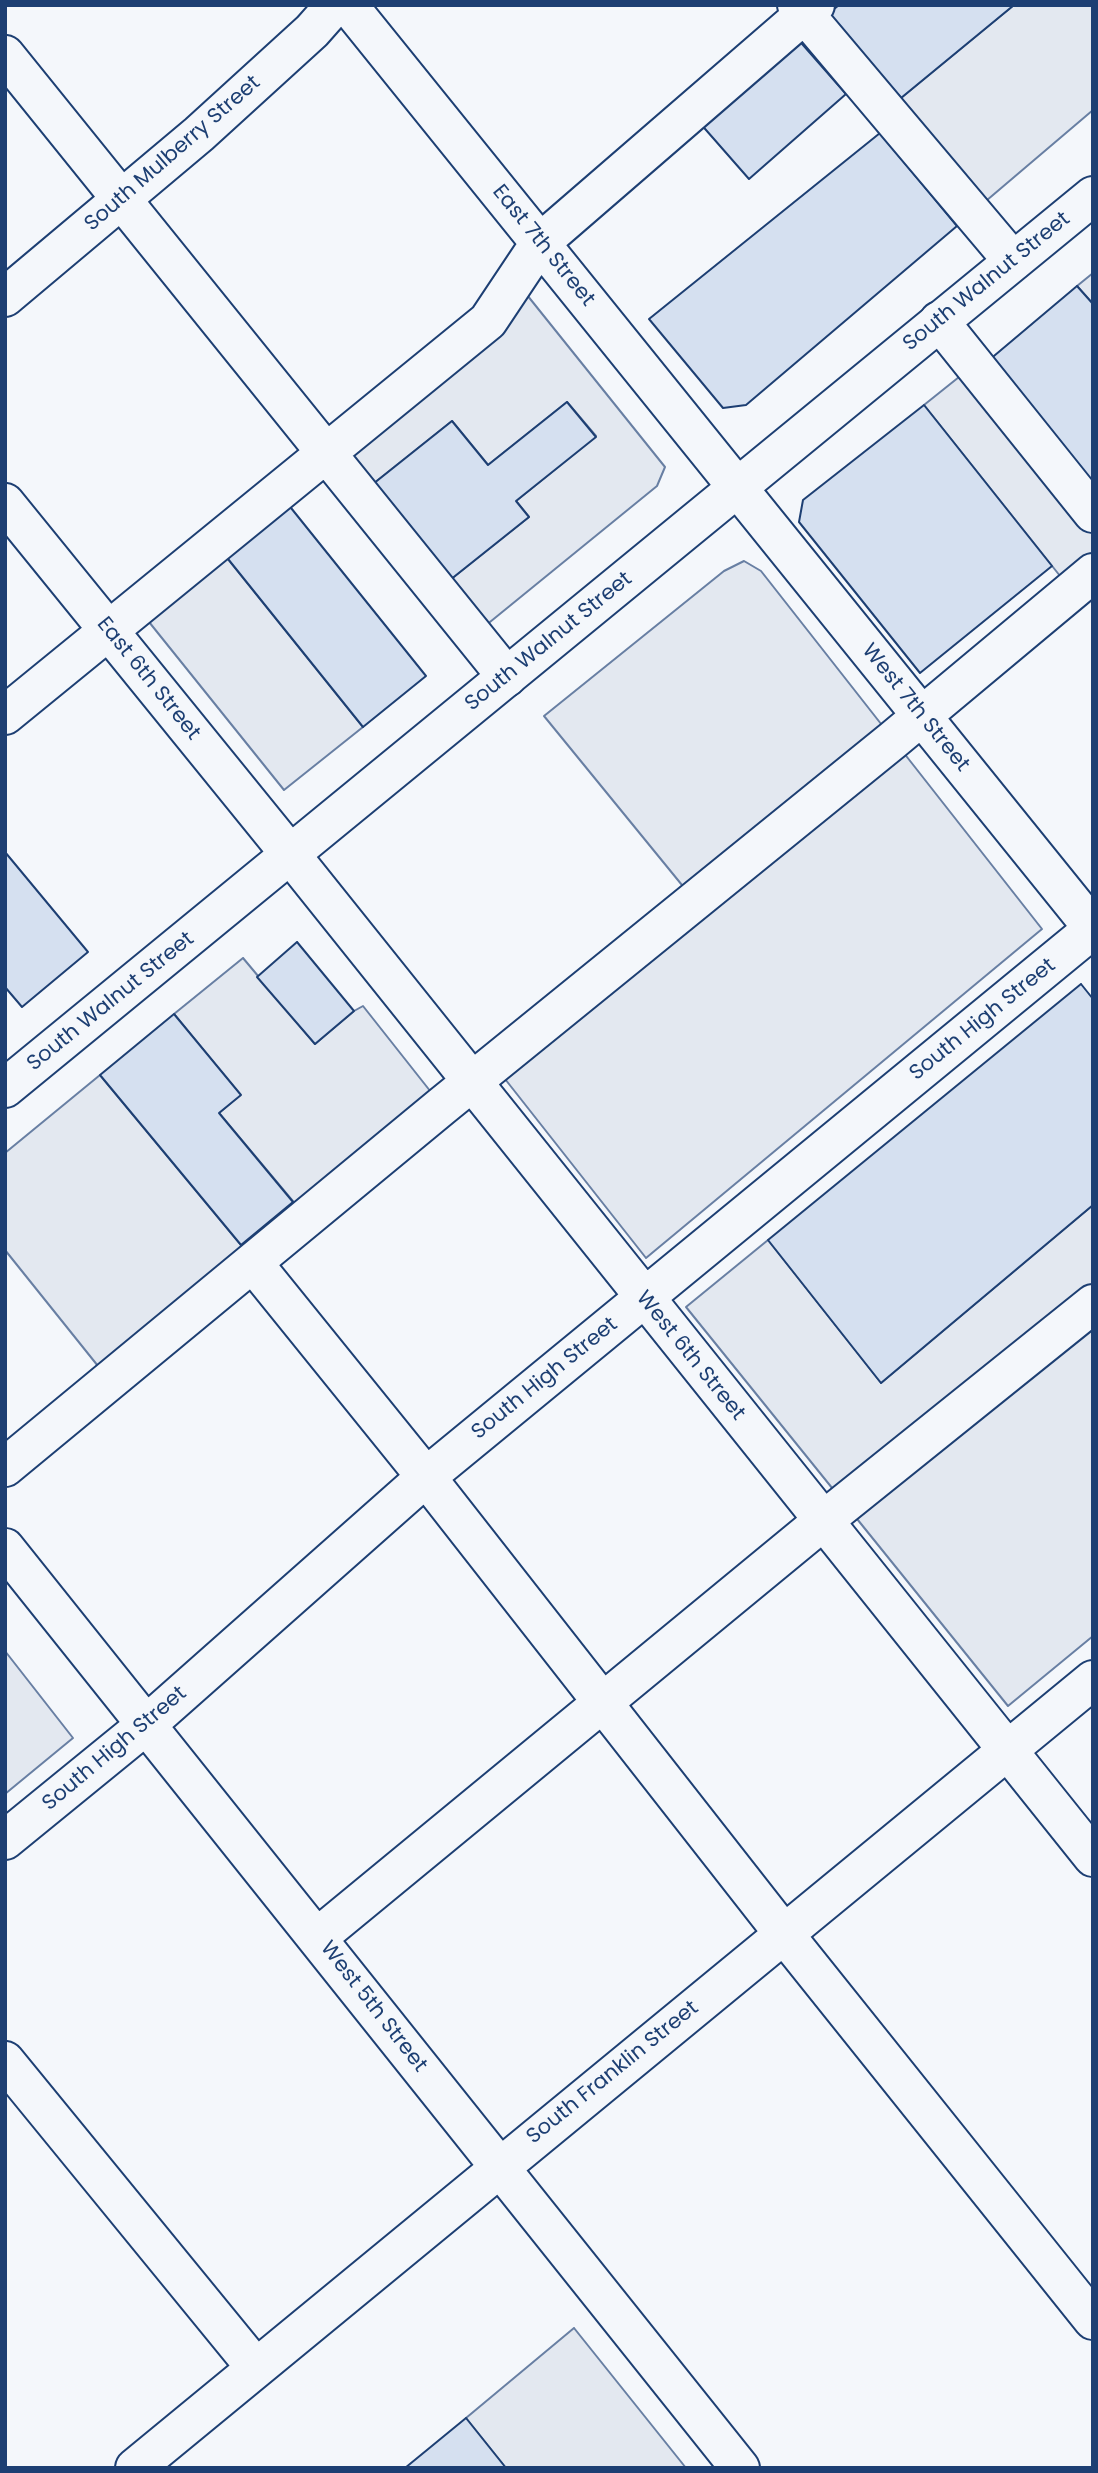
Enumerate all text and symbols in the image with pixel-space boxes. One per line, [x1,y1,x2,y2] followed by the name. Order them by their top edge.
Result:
[80,71,266,237] street label: South Mulberry Street
[486,180,600,312] street label: East 7th Street
[898,207,1076,357] street label: South Walnut Street
[460,567,638,717] street label: South Walnut Street
[91,613,205,745] street label: East 6th Street
[856,639,974,777] street label: West 7th Street
[22,927,200,1077] street label: South Walnut Street
[905,953,1061,1087] street label: South High Street
[630,1286,750,1426] street label: West 6th Street
[467,1312,623,1446] street label: South High Street
[38,1681,192,1817] street label: South High Street
[314,1937,432,2077] street label: West 5th Street
[522,1996,704,2150] street label: South Franklin Street

